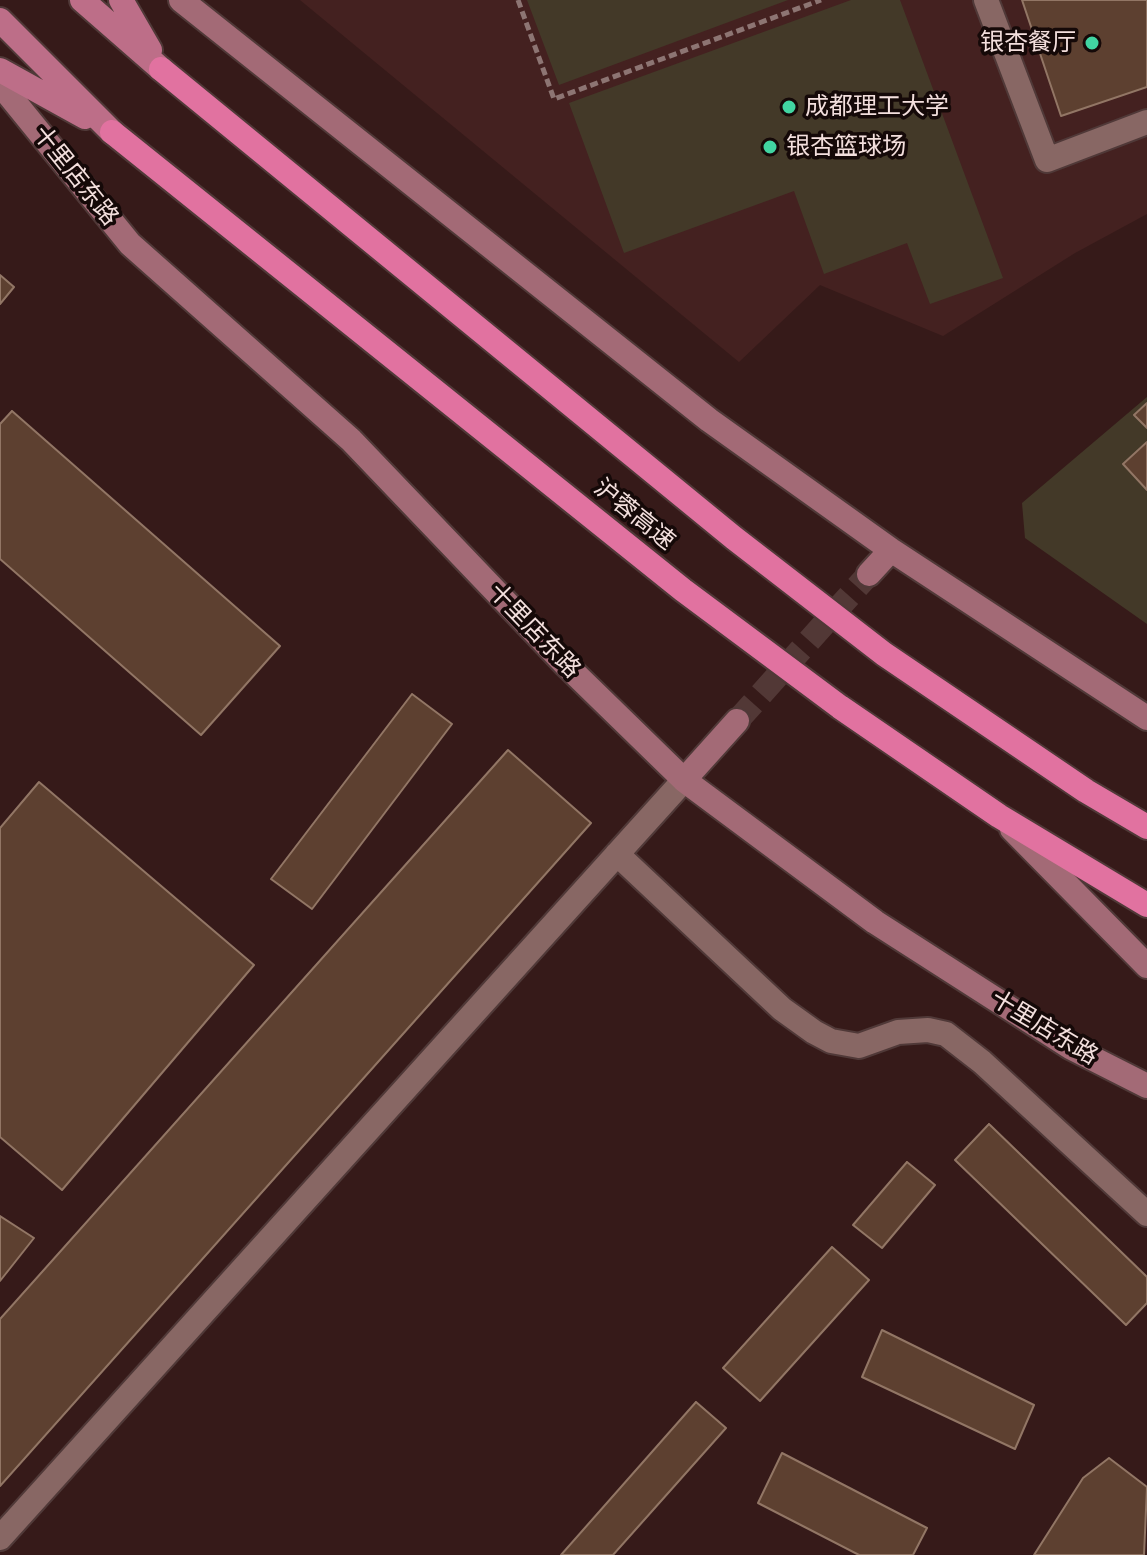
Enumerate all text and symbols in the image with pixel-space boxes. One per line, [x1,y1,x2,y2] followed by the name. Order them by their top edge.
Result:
[980,29,1076,57] place label: 银杏餐厅
[1083,34,1101,52] marker: 银杏餐厅
[805,93,949,121] place label: 成都理工大学
[780,98,798,116] marker: 成都理工大学
[26,120,124,232] street label: 十里店东路
[786,133,906,161] place label: 银杏篮球场
[761,138,779,156] marker: 银杏篮球场
[588,474,680,556] street label: 沪蓉高速
[482,578,586,684] street label: 十里店东路
[985,985,1103,1071] street label: 十里店东路

